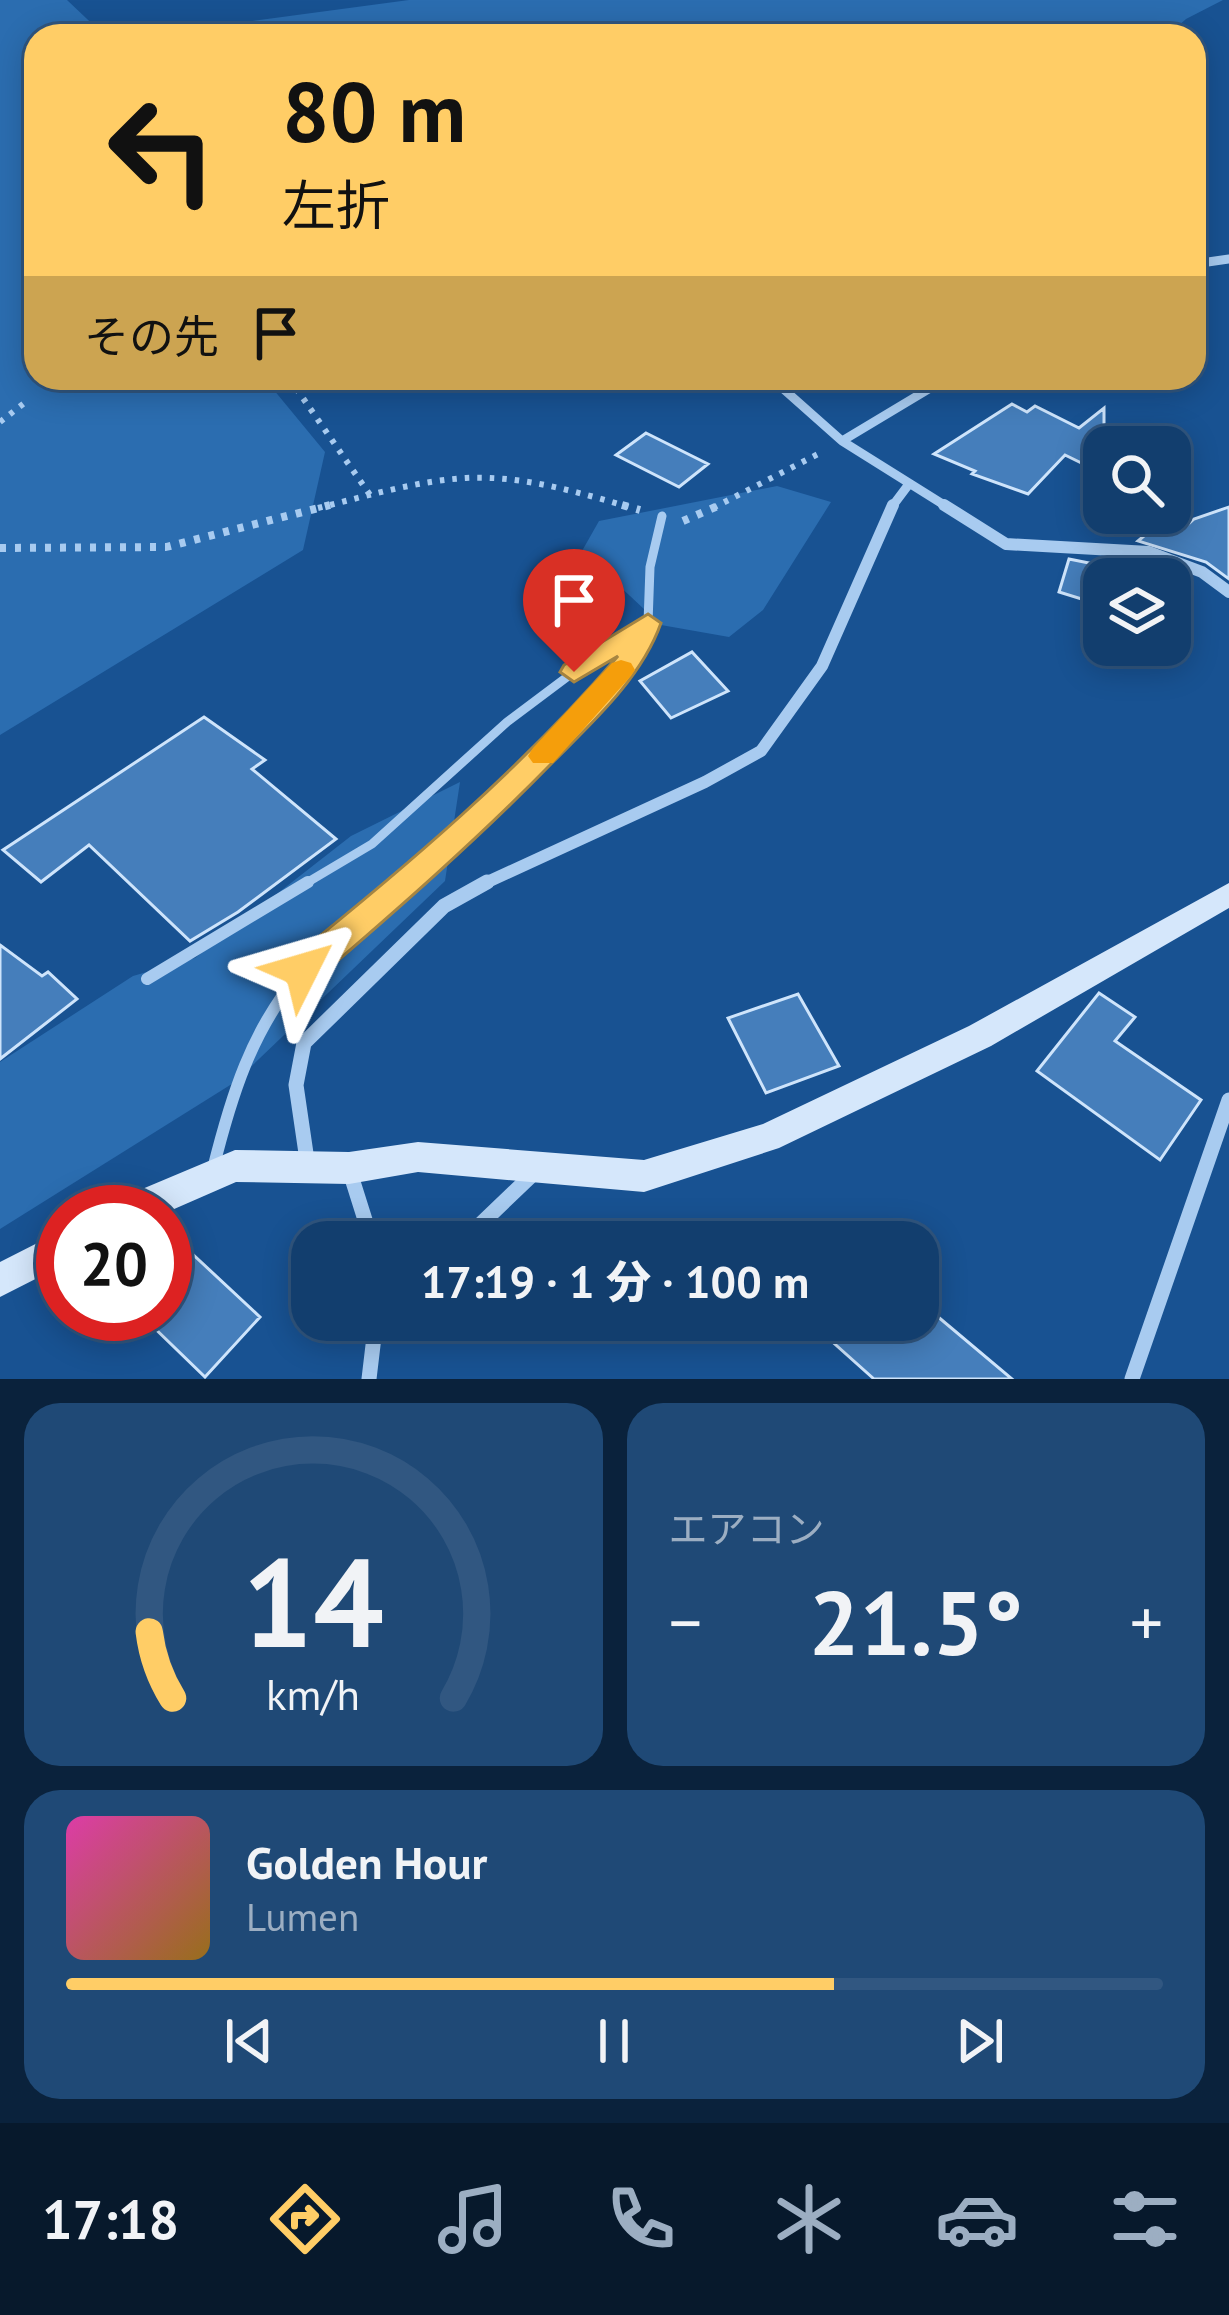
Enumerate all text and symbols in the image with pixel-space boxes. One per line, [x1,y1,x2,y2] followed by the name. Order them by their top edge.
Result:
[282,56,466,165] text: 80 m
[84,72,240,228] icon: left
[282,170,390,240] text: 左折
[243,300,309,366] icon: arrive
[84,307,219,365] text: その先
[1083,426,1191,666] map controls
[1083,426,1191,534] button: search
[523,549,625,672] pin
[1083,558,1191,666] button: layers
[541,567,607,633] icon: arrive
[239,907,365,1033] position arrow
[36,1185,192,1341] speed limit sign: 20
[421,1252,809,1310] text: 17:19 · 1 分 · 100 m
[669,1503,825,1554] text: エアコン
[242,1520,384,1681] text: 14
[808,1563,1023,1680] text: 21.5°
[669,1579,702,1664] text: −
[1130,1579,1163,1664] text: +
[266,1665,360,1721] text: km/h
[246,1833,487,1891] text: Golden Hour
[246,1891,359,1942] text: Lumen
[216,2008,282,2074] icon: previous
[581,2008,647,2074] icon: pause
[947,2008,1013,2074] icon: next
[263,2177,347,2261] icon: directions
[431,2177,515,2261] icon: music
[599,2177,683,2261] icon: phone
[767,2177,851,2261] icon: climate
[935,2177,1019,2261] icon: car
[1103,2177,1187,2261] icon: filters
[42,2184,179,2254] text: 17:18

